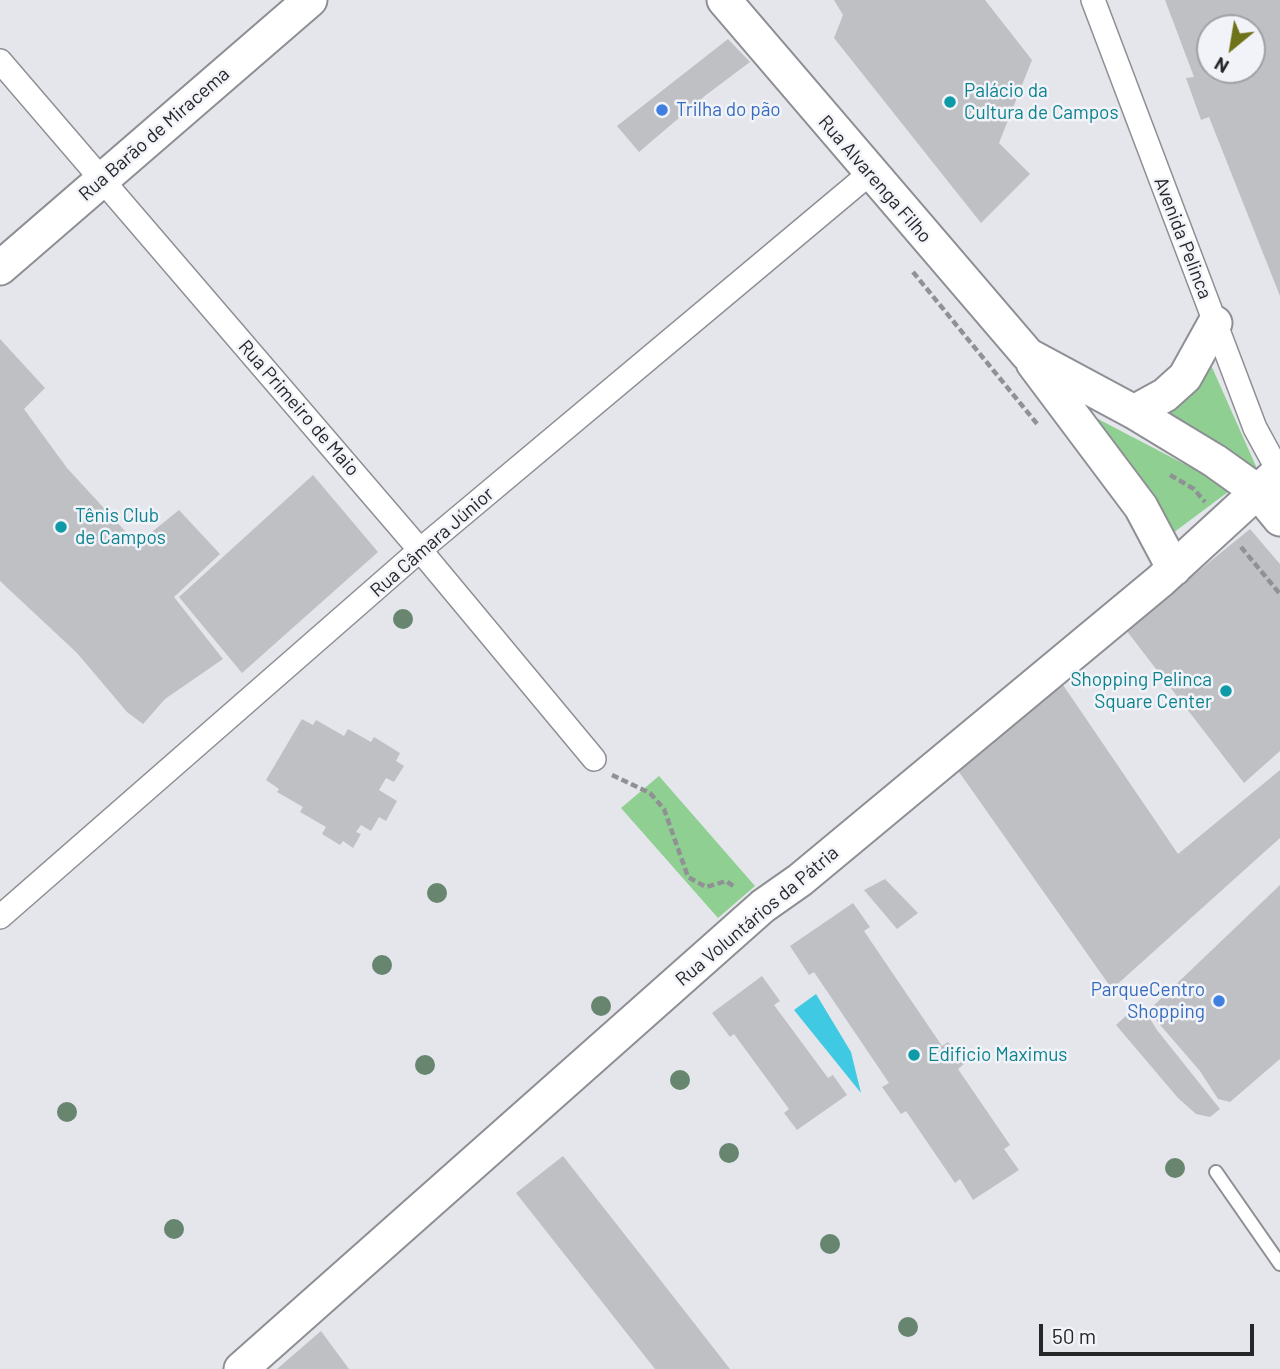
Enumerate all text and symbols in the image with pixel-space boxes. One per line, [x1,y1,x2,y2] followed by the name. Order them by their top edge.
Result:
[1196,14,1266,84] north arrow
[1210,53,1232,79] text: N
[74,62,234,206] street label: Rua Barão de Miracema
[964,80,1119,124] place label: Palácio da Cultura de Campos
[942,94,958,110] marker: Palácio da Cultura de Campos
[676,99,781,121] place label: Trilha do pão
[654,102,670,118] marker: Trilha do pão
[814,111,936,247] street label: Rua Alvarenga Filho
[1149,174,1217,302] street label: Avenida Pelinca
[234,335,364,481] street label: Rua Primeiro de Maio
[366,482,498,602] street label: Rua Câmara Júnior
[75,505,166,549] place label: Tênis Club de Campos
[53,519,69,535] marker: Tênis Club de Campos
[1070,669,1212,713] place label: Shopping Pelinca Square Center
[1218,683,1234,699] marker: Shopping Pelinca Square Center
[671,841,843,991] street label: Rua Voluntários da Pátria
[1091,979,1205,1023] place label: ParqueCentro Shopping
[1211,993,1227,1009] marker: ParqueCentro Shopping
[928,1044,1067,1066] place label: Edificio Maximus
[906,1047,922,1063] marker: Edificio Maximus
[1042,1310,1257,1354] scale bar
[1052,1323,1096,1348] text: 50 m

